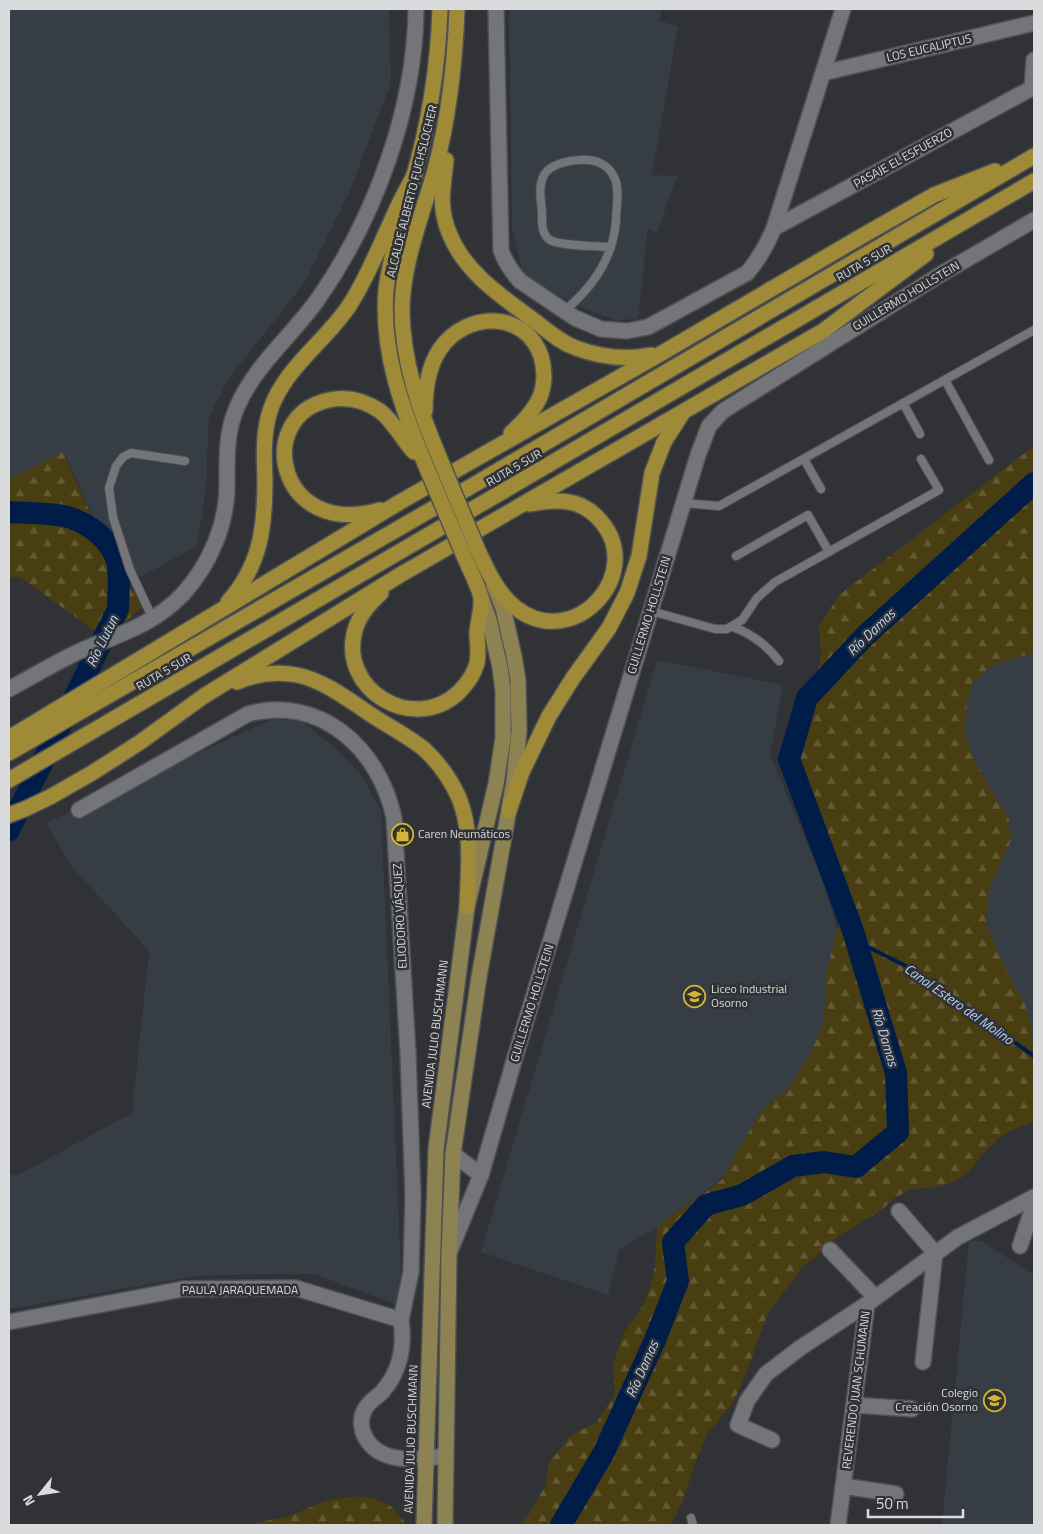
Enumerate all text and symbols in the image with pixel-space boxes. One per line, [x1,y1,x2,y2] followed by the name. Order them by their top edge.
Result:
[884,28,973,67] street label: LOS EUCALIPTUS
[381,103,442,279] street label: ALCALDE ALBERTO FUCHSLOCHER
[850,122,956,193] street label: PASAJE EL ESFUERZO
[832,239,895,286] street label: RUTA 5 SUR
[848,256,963,335] street label: GUILLERMO HOLLSTEIN
[482,444,545,491] street label: RUTA 5 SUR
[622,554,675,676] street label: GUILLERMO HOLLSTEIN
[842,603,900,660] water label: Río Damas
[80,610,124,670] water label: Río Llutun
[132,648,195,695] street label: RUTA 5 SUR
[390,822,414,846] shop icon: Caren Neumáticos
[418,824,511,843] place label: Caren Neumáticos
[387,863,412,969] street label: ELIODORO VÁSQUEZ
[505,942,558,1064] street label: GUILLERMO HOLLSTEIN
[900,958,1019,1050] water label: Canal Estero del Molino
[416,959,453,1109] street label: AVENIDA JULIO BUSCHMANN
[711,979,787,1012] place label: Liceo Industrial Osorno
[683,984,707,1008] school or university icon: Liceo Industrial Osorno
[867,1005,905,1070] water label: Río Damas
[182,1280,298,1299] street label: PAULA JARAQUEMADA
[836,1310,875,1470] street label: REVERENDO JUAN SCHUMANN
[620,1336,664,1401] water label: Río Damas
[398,1364,423,1514] street label: AVENIDA JULIO BUSCHMANN
[895,1383,978,1416] place label: Colegio Creación Osorno
[982,1388,1006,1412] school or university icon: Colegio Creación Osorno
[15,1469,65,1519] north arrow
[868,1486,963,1518] scale bar
[17,1491,40,1510] text: N
[876,1492,909,1515] text: 50 m

